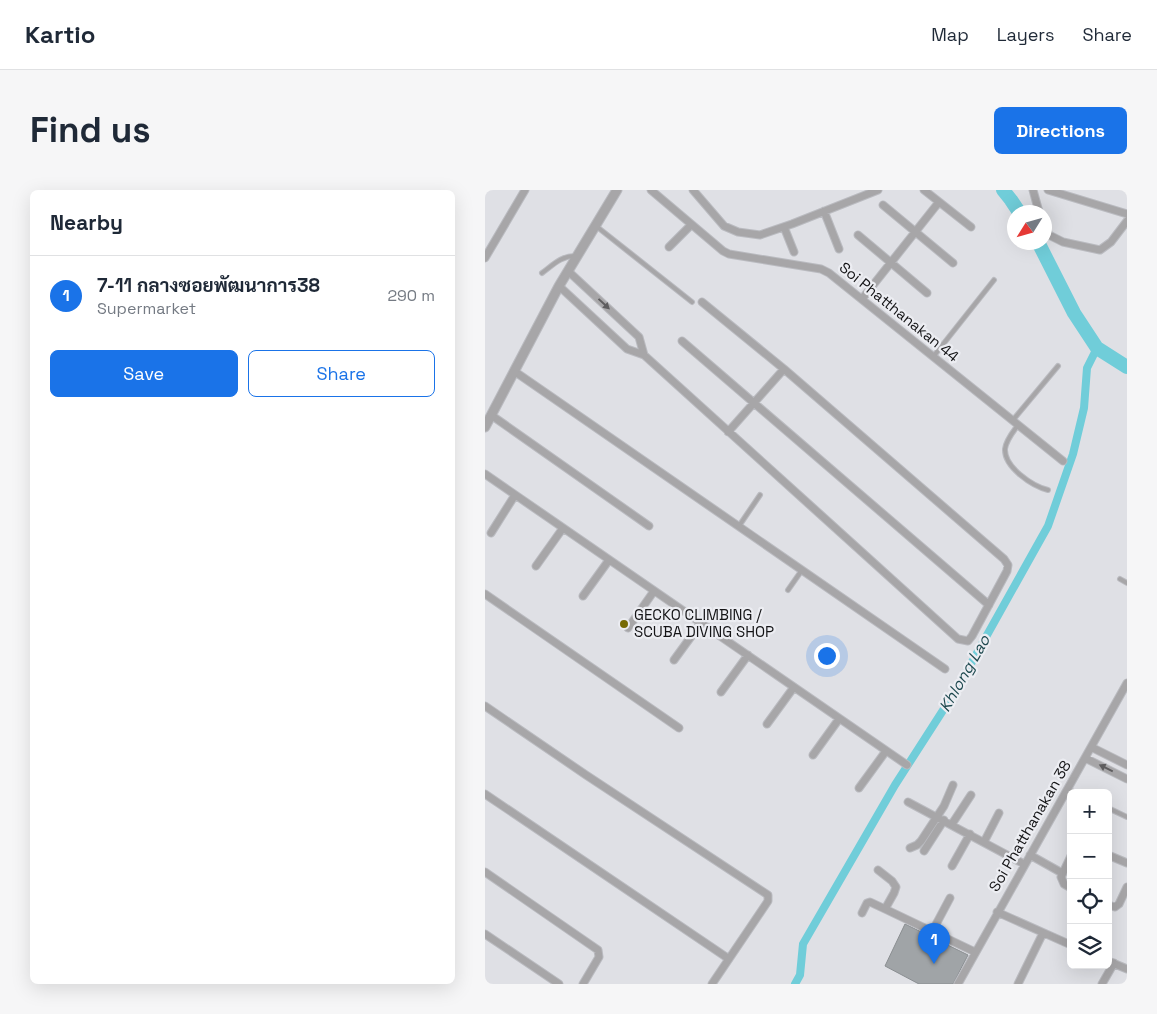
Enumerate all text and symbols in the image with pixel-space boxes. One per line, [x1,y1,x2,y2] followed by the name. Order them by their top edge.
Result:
[25,19,95,50] text: Kartio
[931,23,969,46] text: Map
[997,23,1054,46] text: Layers
[1082,23,1132,46] text: Share
[994,107,1127,154] button: Directions
[30,108,151,152] text: Find us
[1007,205,1052,250] north arrow
[50,209,123,236] text: Nearby
[836,257,963,366] street label: Soi Phatthanakan 44
[97,273,320,298] text: 7-11 กลางซอยพัฒนาการ38
[62,285,70,306] text: 1
[387,285,435,306] text: 290 m
[97,298,196,319] text: Supermarket
[597,298,609,310] one-way arrow
[50,350,238,397] button: Save
[248,350,435,397] button: Share
[634,605,774,641] place label: GECKO CLIMBING / SCUBA DIVING SHOP
[618,618,630,630] marker: GECKO CLIMBING / SCUBA DIVING SHOP
[934,630,995,715] water label: Khlong Lao
[814,643,840,669] your location
[984,757,1075,895] street label: Soi Phatthanakan 38
[1099,764,1113,772] one-way arrow
[1067,789,1112,969] map controls
[1067,789,1112,834] button: +
[1067,834,1112,879] button: −
[1067,879,1112,924] button: locate
[918,923,950,964] pin: 1
[1067,924,1112,969] button: layers

